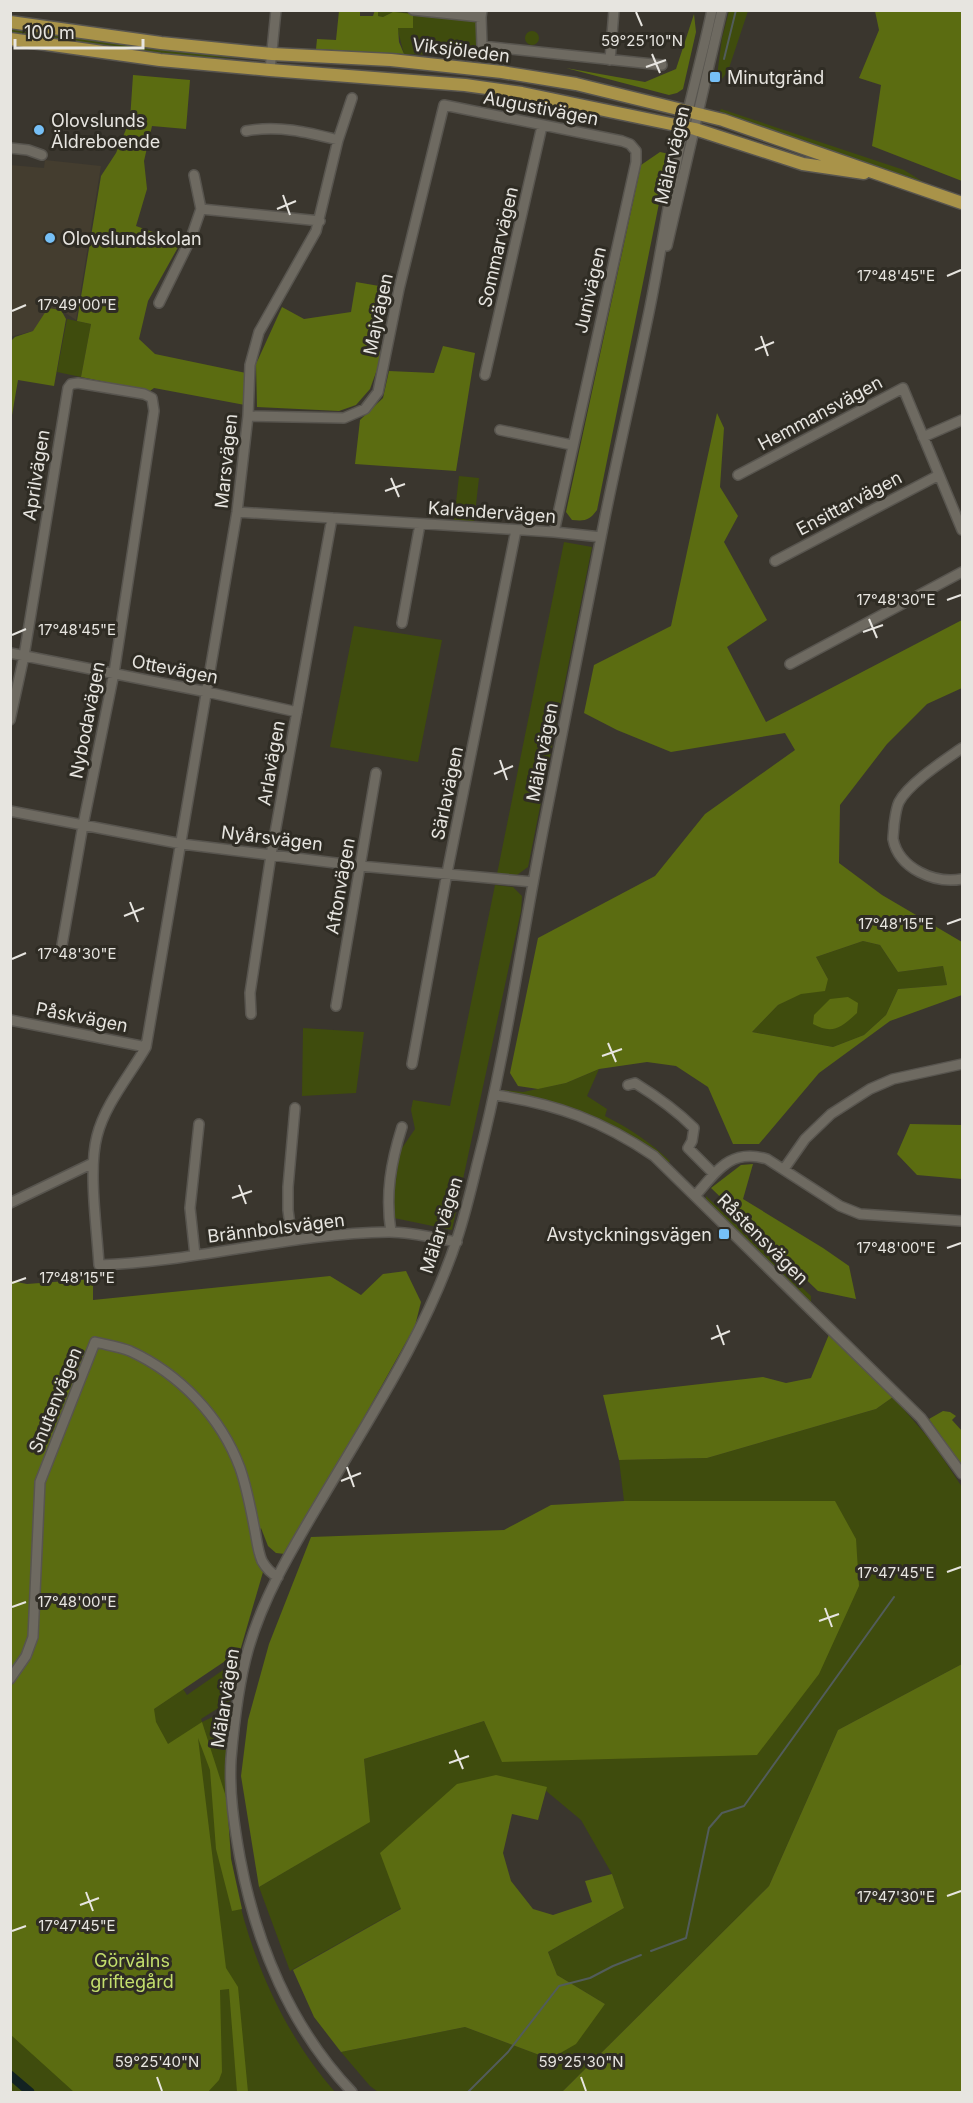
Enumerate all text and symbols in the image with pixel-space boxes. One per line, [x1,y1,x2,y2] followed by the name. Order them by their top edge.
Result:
[15,12,142,50] scale bar
[24,22,75,43] text: 100 m
[601,31,683,50] text: 59°25'10"N
[411,34,511,66] street label: Viksjöleden
[727,67,824,88] place label: Minutgränd
[708,70,722,84] marker: Minutgränd
[482,87,600,129] street label: Augustivägen
[650,104,694,206] street label: Mälarvägen
[51,110,160,152] place label: Olovslunds Äldreboende
[32,123,46,137] marker: Olovslunds Äldreboende
[474,185,522,309] street label: Sommarvägen
[62,228,202,249] place label: Olovslundskolan
[43,231,57,245] marker: Olovslundskolan
[570,245,610,335] street label: Junivägen
[857,266,935,285] text: 17°48'45"E
[359,271,397,357] street label: Majvägen
[37,295,117,314] text: 17°49'00"E
[754,371,886,455] street label: Hemmansvägen
[211,413,241,509] street label: Marsvägen
[18,428,54,522] street label: Aprilvägen
[793,466,905,540] street label: Ensittarvägen
[427,497,557,527] street label: Kalendervägen
[857,590,935,609] text: 17°48'30"E
[38,620,116,639] text: 17°48'45"E
[130,650,220,688] street label: Ottevägen
[65,660,109,780] street label: Nybodavägen
[522,701,562,803] street label: Mälarvägen
[253,719,289,807] street label: Arlavägen
[427,744,467,842] street label: Särlavägen
[220,821,324,855] street label: Nyårsvägen
[321,836,359,936] street label: Aftonvägen
[858,914,934,933] text: 17°48'15"E
[38,944,116,963] text: 17°48'30"E
[34,998,130,1036] street label: Påskvägen
[416,1174,466,1276] street label: Mälarvägen
[713,1189,813,1289] street label: Råstensvägen
[206,1209,346,1247] street label: Brännbolsvägen
[547,1224,712,1245] place label: Avstyckningsvägen
[717,1227,731,1241] marker: Avstyckningsvägen
[856,1238,936,1257] text: 17°48'00"E
[39,1268,115,1287] text: 17°48'15"E
[24,1344,86,1456] street label: Snutenvägen
[857,1563,935,1582] text: 17°47'45"E
[37,1592,117,1611] text: 17°48'00"E
[207,1647,243,1749] street label: Mälarvägen
[857,1887,935,1906] text: 17°47'30"E
[38,1916,116,1935] text: 17°47'45"E
[90,1950,174,1992] park label: Görvälns griftegård
[115,2052,199,2071] text: 59°25'40"N
[538,2052,624,2071] text: 59°25'30"N

